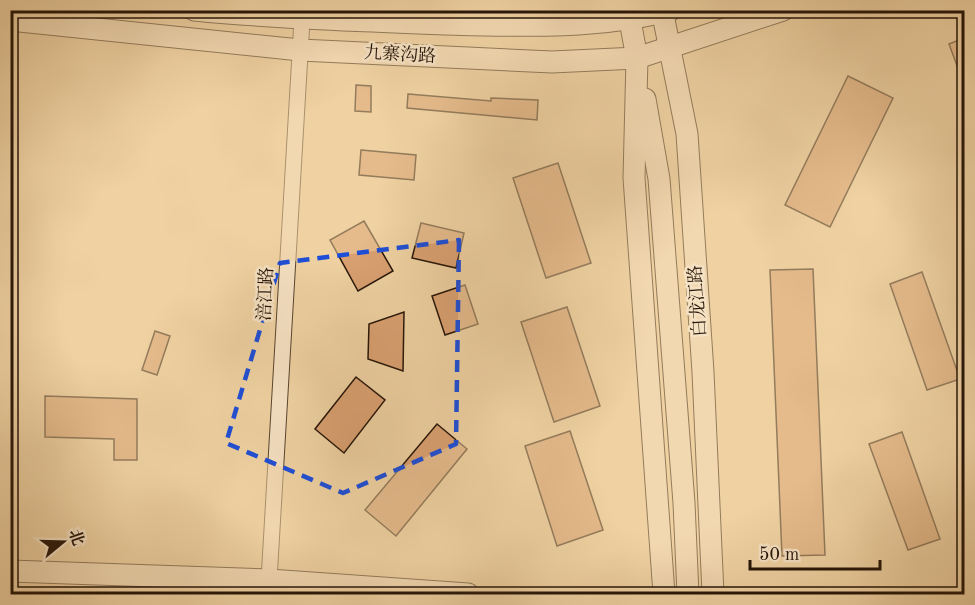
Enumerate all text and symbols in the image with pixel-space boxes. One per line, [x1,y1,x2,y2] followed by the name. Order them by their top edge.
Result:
[364,42,437,66] street label: 九寨沟路
[685,264,709,338] street label: 白龙江路
[254,266,276,321] street label: 涪江路
[33,512,93,572] north arrow
[65,527,87,548] text: 北
[750,533,880,571] scale bar
[759,546,799,564] text: 50 m

